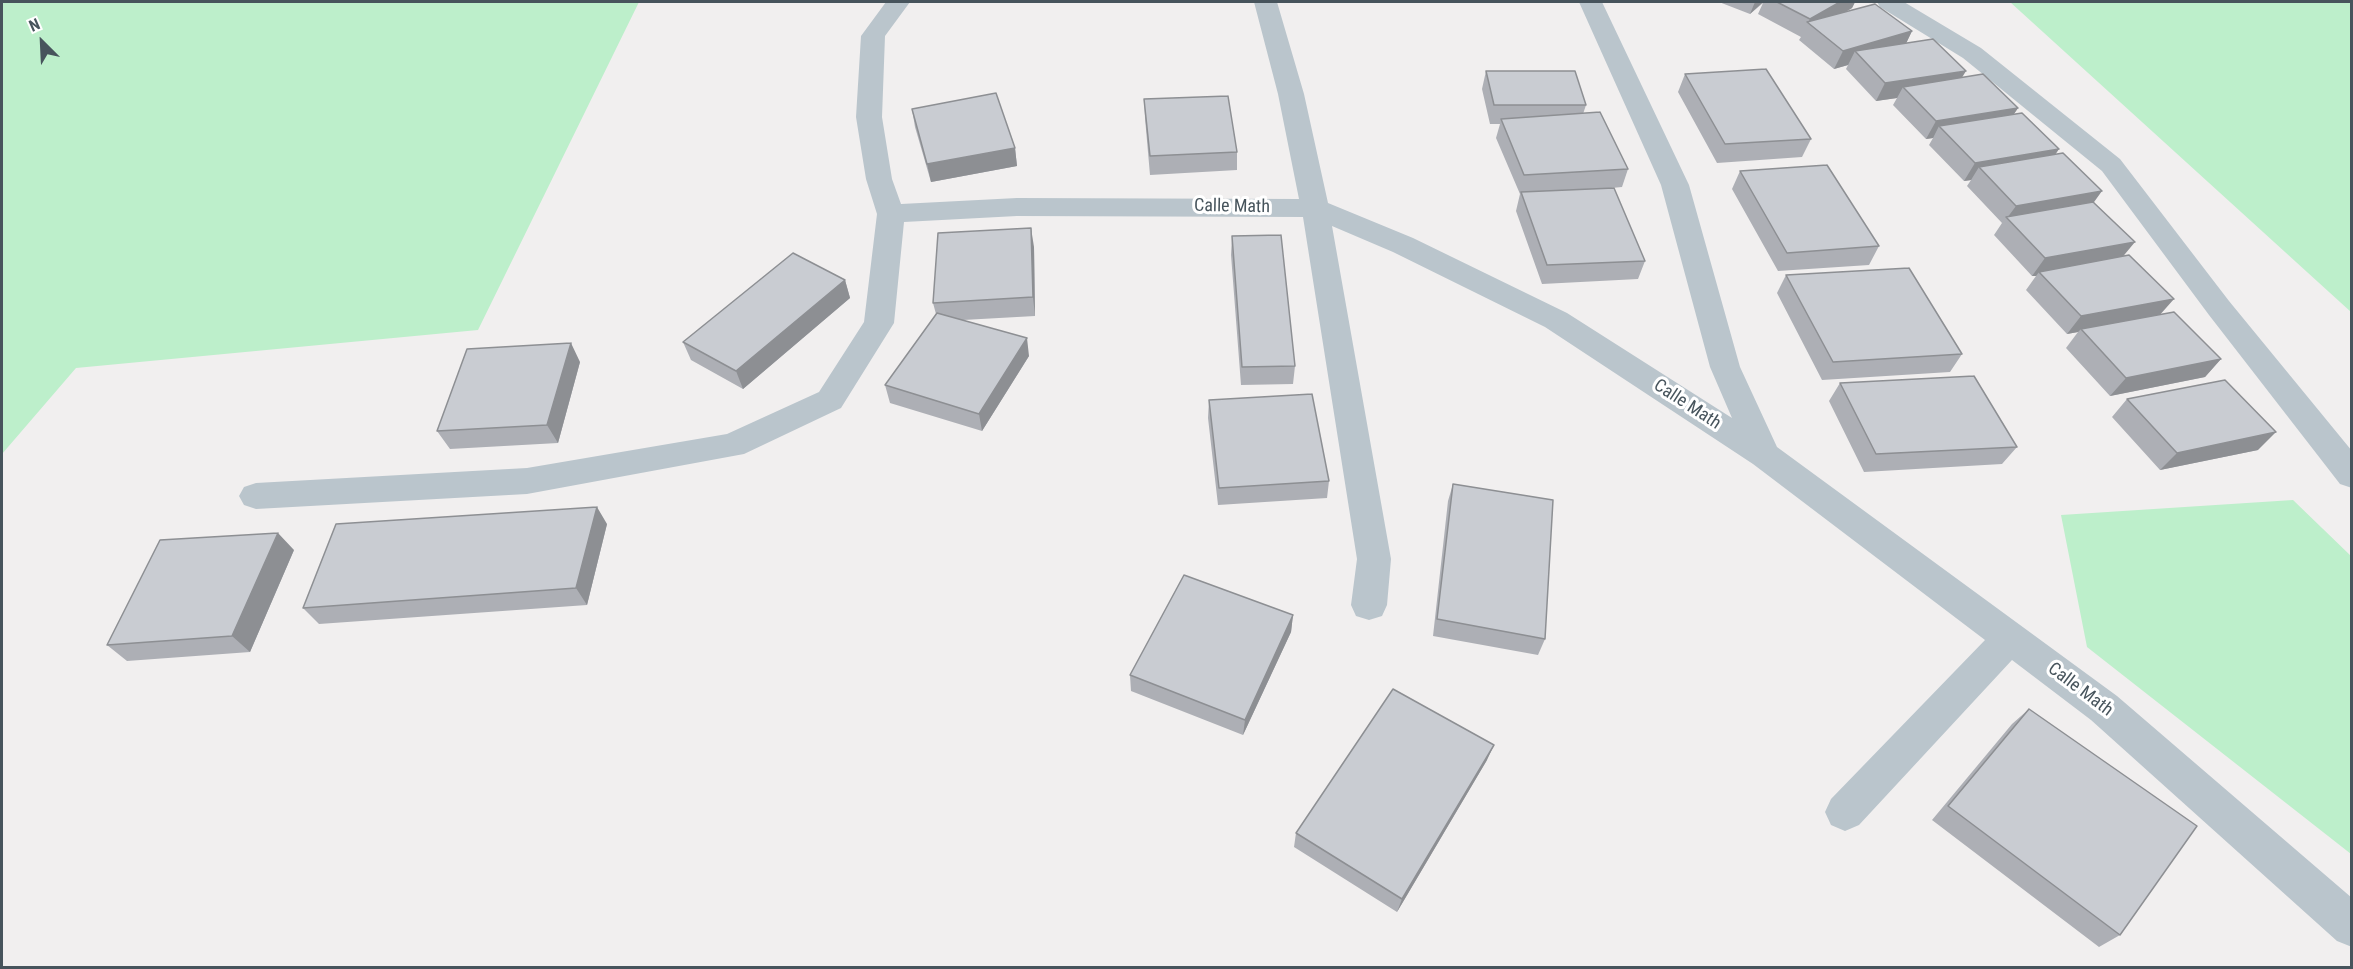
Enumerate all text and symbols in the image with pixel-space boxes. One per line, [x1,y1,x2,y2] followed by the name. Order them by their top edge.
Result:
[12,12,72,72] north arrow
[26,14,43,36] text: N
[1194,196,1270,218] street label: Calle Math
[1649,375,1725,435] street label: Calle Math
[2043,659,2117,721] street label: Calle Math

